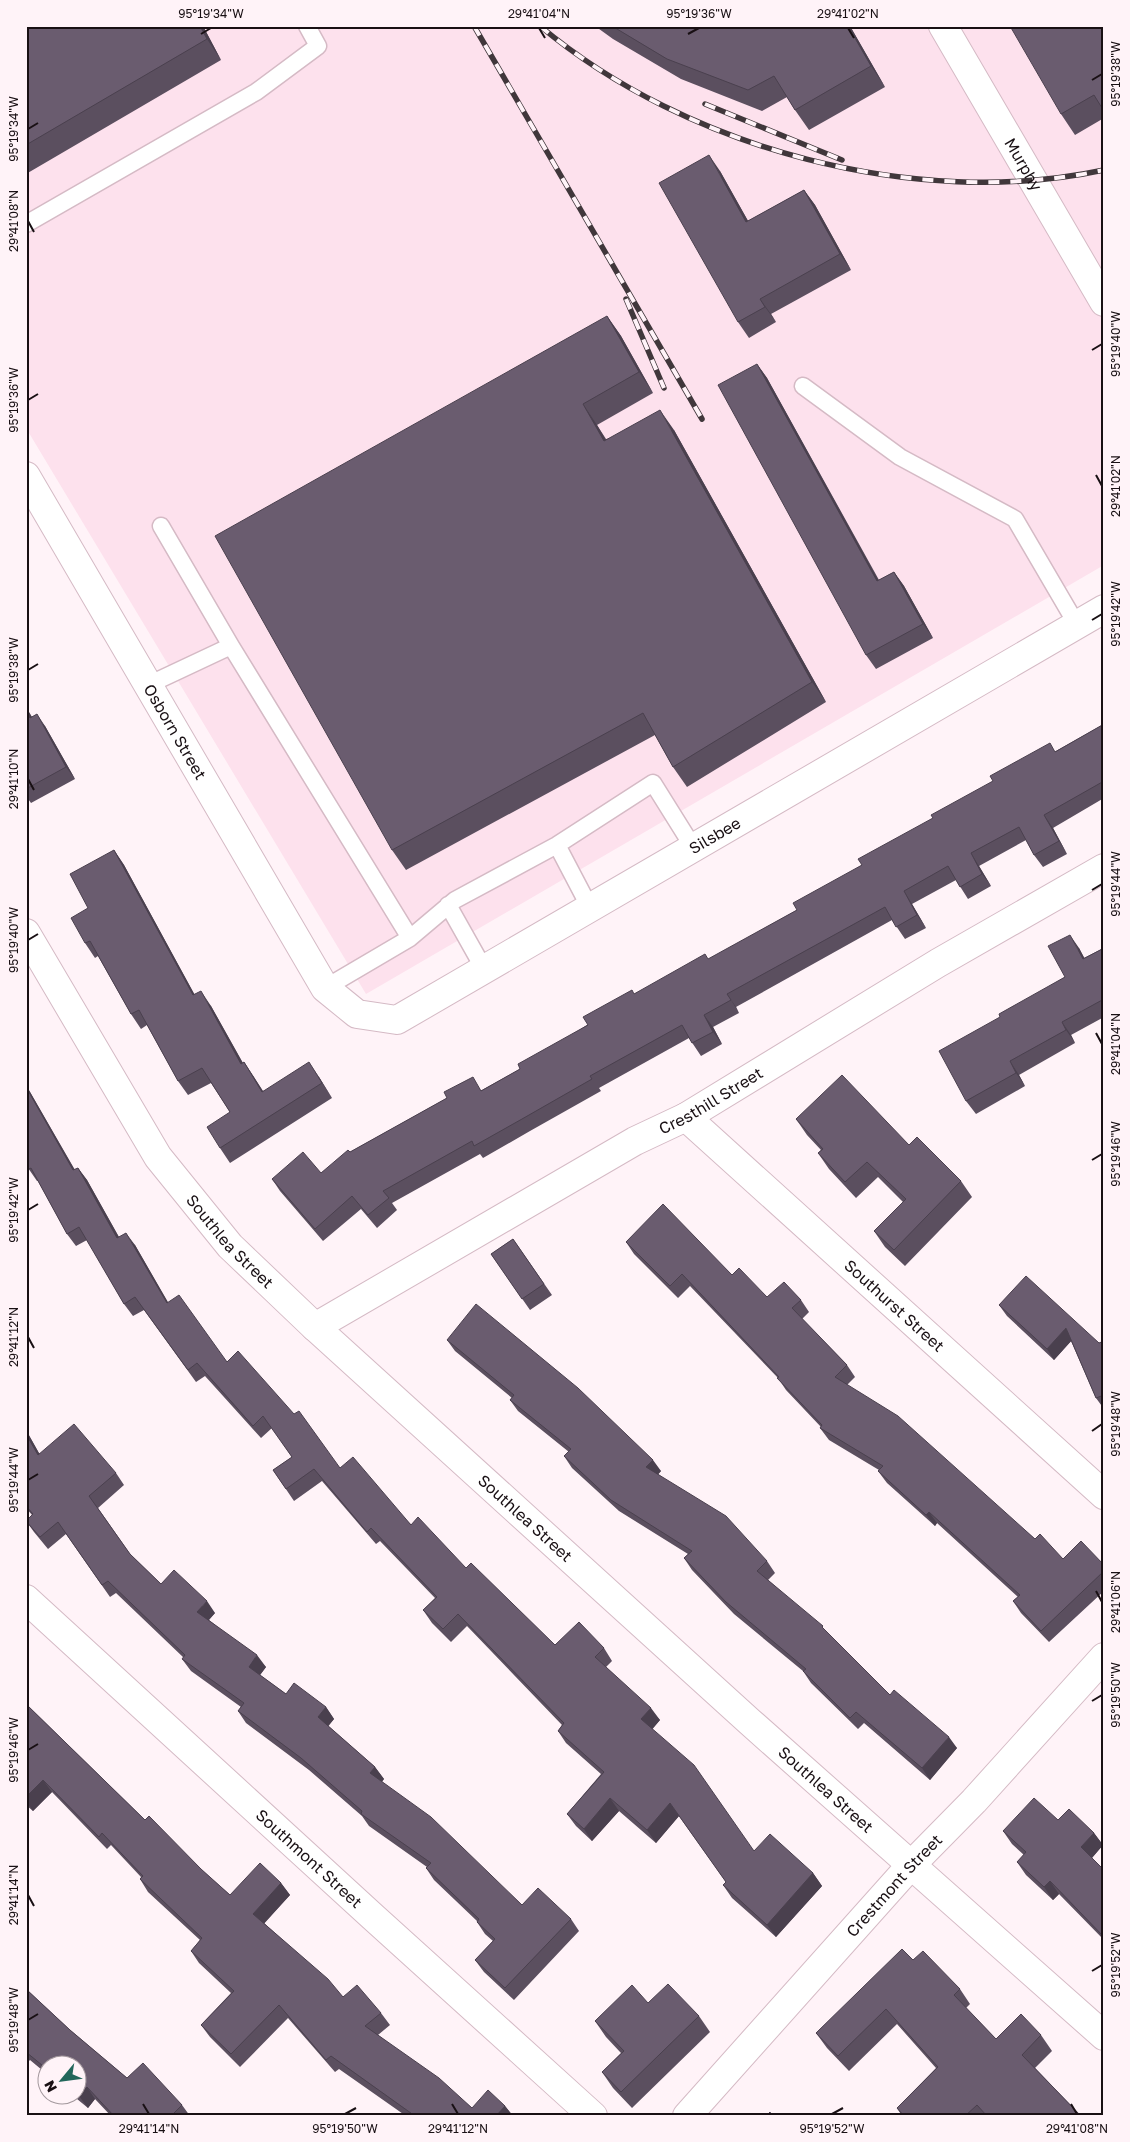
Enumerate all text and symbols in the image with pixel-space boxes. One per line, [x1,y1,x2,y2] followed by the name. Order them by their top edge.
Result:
[178,6,244,21] text: 95°19'34"W
[508,6,570,21] text: 29°41'04"N
[666,6,732,21] text: 95°19'36"W
[817,6,879,21] text: 29°41'02"N
[1108,41,1123,107] text: 95°19'38"W
[6,96,21,162] text: 95°19'34"W
[1000,134,1047,194] street label: Murphy
[6,190,21,252] text: 29°41'08"N
[1108,311,1123,377] text: 95°19'40"W
[6,367,21,433] text: 95°19'36"W
[1108,455,1123,517] text: 29°41'02"N
[1108,581,1123,647] text: 95°19'42"W
[6,637,21,703] text: 95°19'38"W
[140,680,211,783] street label: Osborn Street
[6,749,21,809] text: 29°41'10"N
[685,812,744,858] street label: Silsbee
[1108,851,1123,917] text: 95°19'44"W
[6,907,21,973] text: 95°19'40"W
[1108,1013,1123,1075] text: 29°41'04"N
[656,1063,766,1138] street label: Cresthill Street
[1108,1121,1123,1187] text: 95°19'46"W
[6,1177,21,1243] text: 95°19'42"W
[182,1190,278,1292] street label: Southlea Street
[840,1255,949,1356] street label: Southurst Street
[6,1307,21,1367] text: 29°41'12"N
[1108,1391,1123,1457] text: 95°19'48"W
[6,1447,21,1513] text: 95°19'44"W
[474,1470,577,1566] street label: Southlea Street
[1108,1571,1123,1633] text: 29°41'06"N
[1108,1662,1123,1728] text: 95°19'50"W
[6,1717,21,1783] text: 95°19'46"W
[774,1742,878,1837] street label: Southlea Street
[252,1805,366,1912] street label: Southmont Street
[842,1830,946,1941] street label: Crestmont Street
[6,1865,21,1925] text: 29°41'14"N
[1108,1932,1123,1997] text: 95°19'52"W
[6,1987,21,2053] text: 95°19'48"W
[38,2054,88,2104] north arrow
[40,2078,60,2095] text: N
[119,2121,179,2136] text: 29°41'14"N
[312,2121,378,2136] text: 95°19'50"W
[428,2121,488,2136] text: 29°41'12"N
[800,2121,865,2136] text: 95°19'52"W
[1046,2121,1108,2136] text: 29°41'08"N

